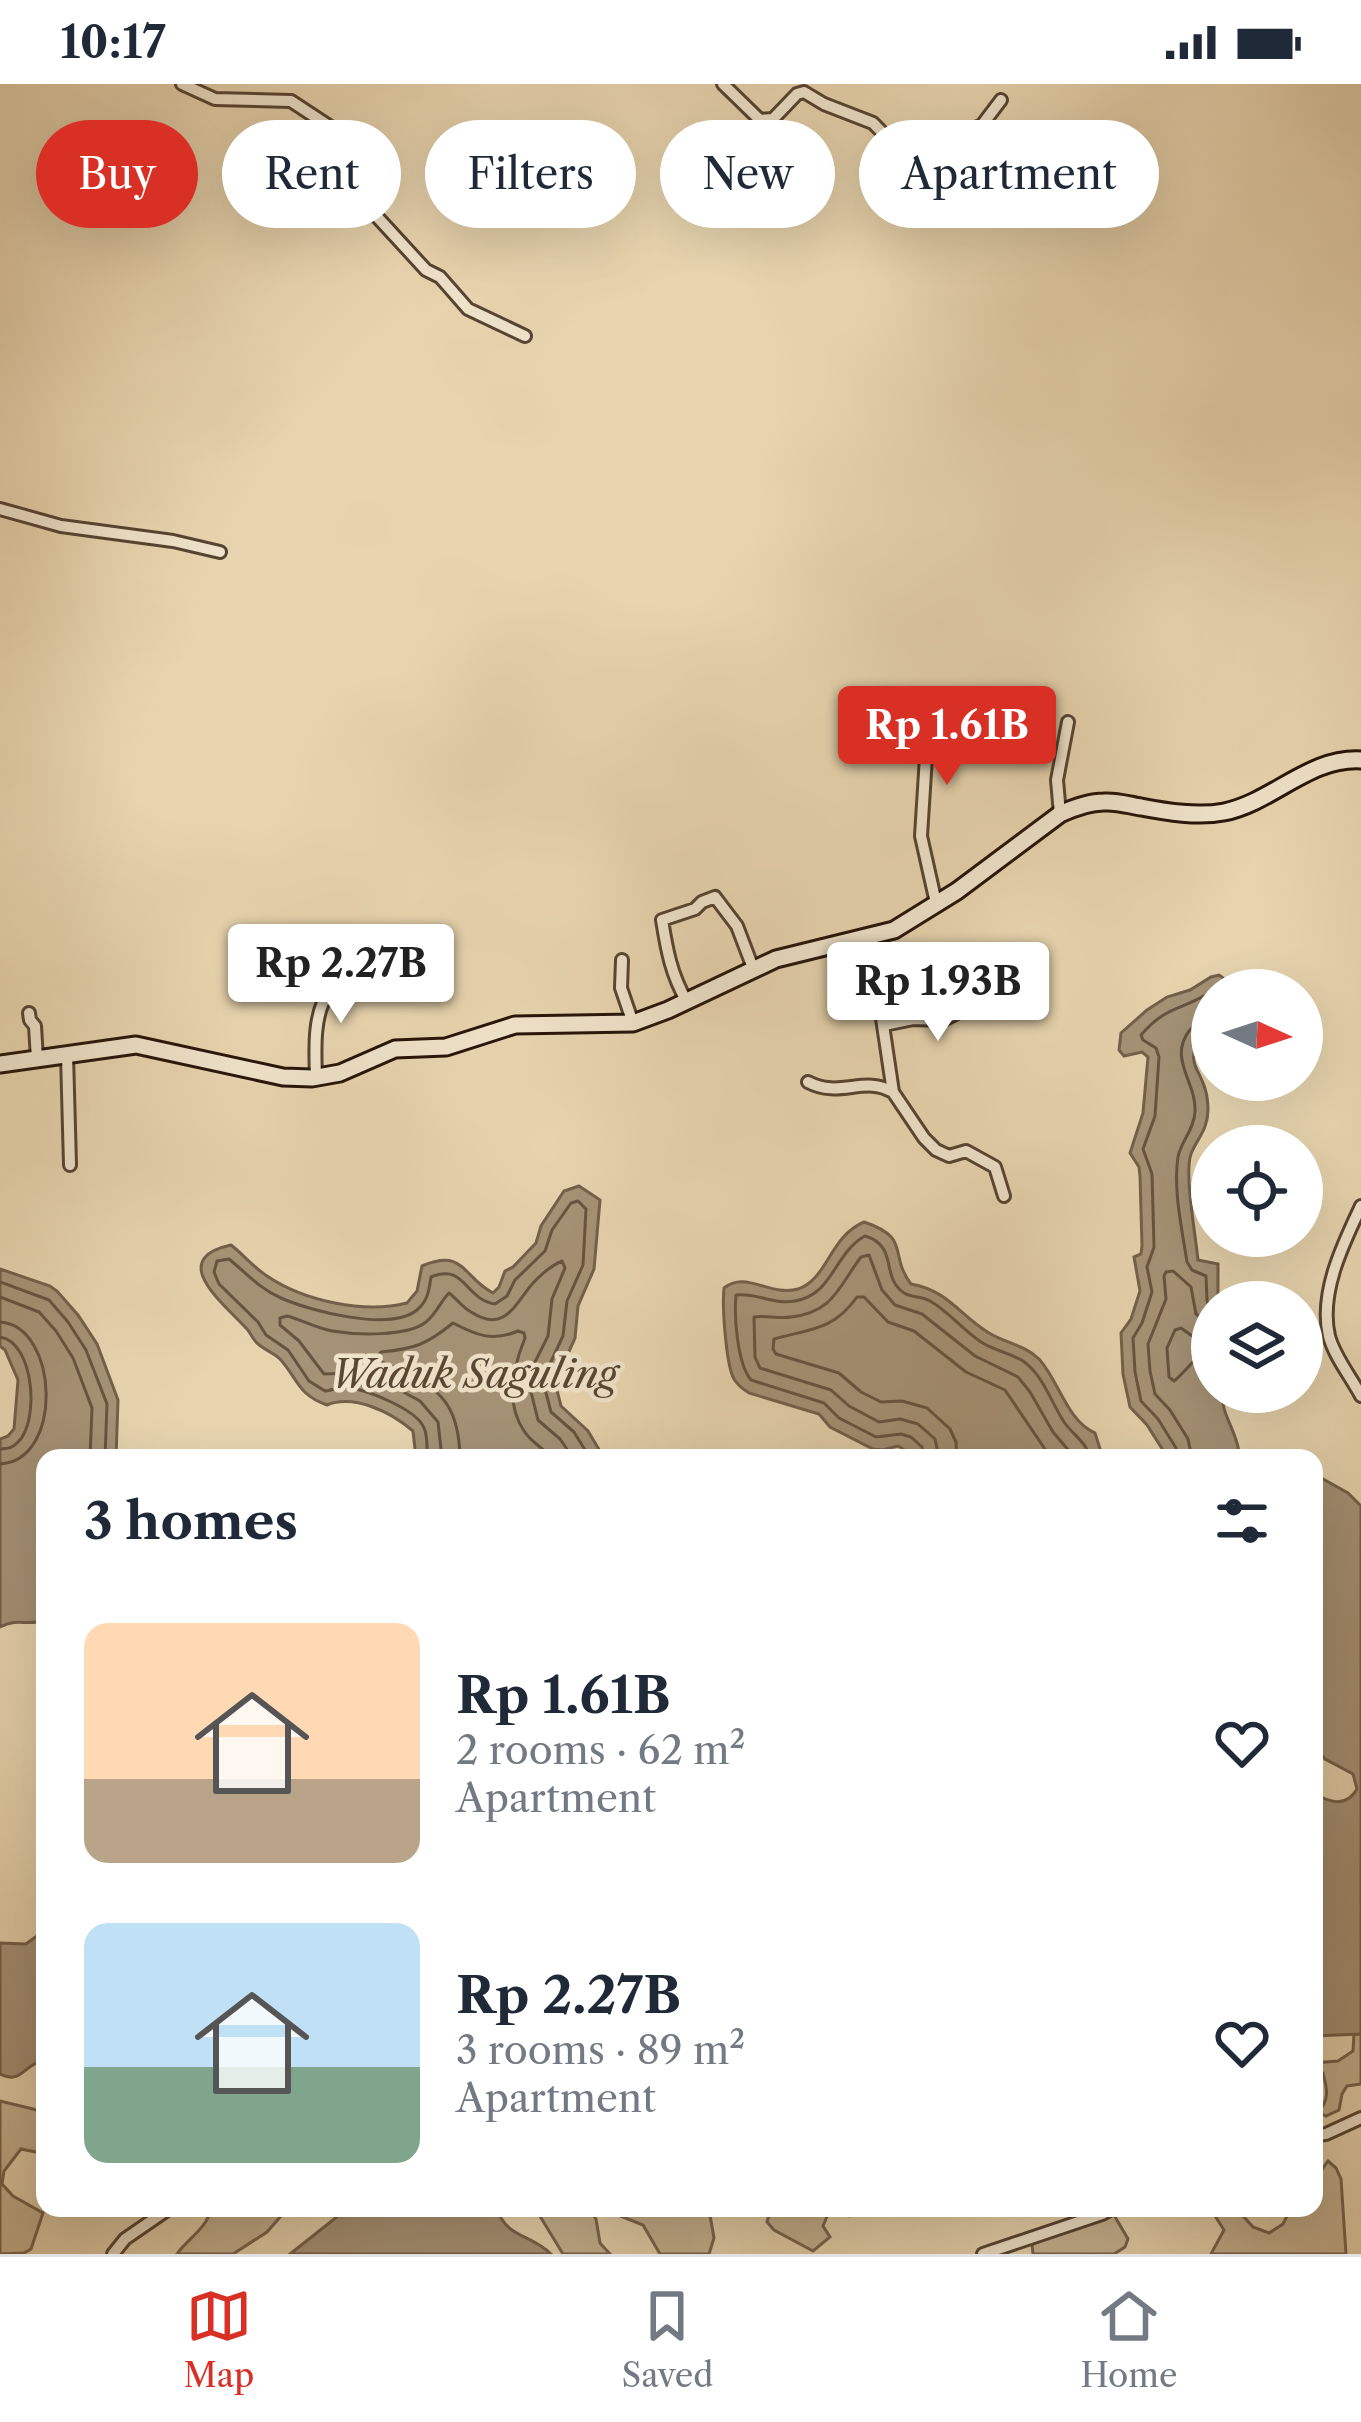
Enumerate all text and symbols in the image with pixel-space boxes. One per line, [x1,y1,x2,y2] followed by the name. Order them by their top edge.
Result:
[60,14,166,70] text: 10:17
[36,120,198,228] chip: Buy
[222,120,401,228] chip: Rent
[425,120,636,228] chip: Filters
[660,120,835,228] chip: New
[859,120,1159,228] chip: Apartment
[823,686,1071,788] pin: Rp 1.61B
[865,701,1029,749] text: Rp 1.61B
[217,924,465,1026] pin: Rp 2.27B
[255,939,427,987] text: Rp 2.27B
[814,942,1062,1044] pin: Rp 1.93B
[854,957,1022,1005] text: Rp 1.93B
[1191,969,1323,1101] north arrow
[1191,969,1323,1413] map controls
[1191,1125,1323,1257] button: locate
[1191,1281,1323,1413] button: layers
[331,1350,621,1398] water label: Waduk Saguling
[1209,1488,1275,1554] icon: filters
[84,1490,298,1552] text: 3 homes
[456,1664,671,1726] text: Rp 1.61B
[180,1671,324,1815] icon: home
[1209,1710,1275,1776] icon: heart
[456,1726,746,1774] text: 2 rooms · 62 m²
[456,1774,656,1822] text: Apartment
[456,1964,681,2026] text: Rp 2.27B
[180,1971,324,2115] icon: home
[1209,2010,1275,2076] icon: heart
[456,2026,745,2074] text: 3 rooms · 89 m²
[456,2074,656,2122] text: Apartment
[184,2283,254,2396] tab: Map
[622,2283,713,2396] tab: Saved
[1080,2283,1177,2396] tab: Home

